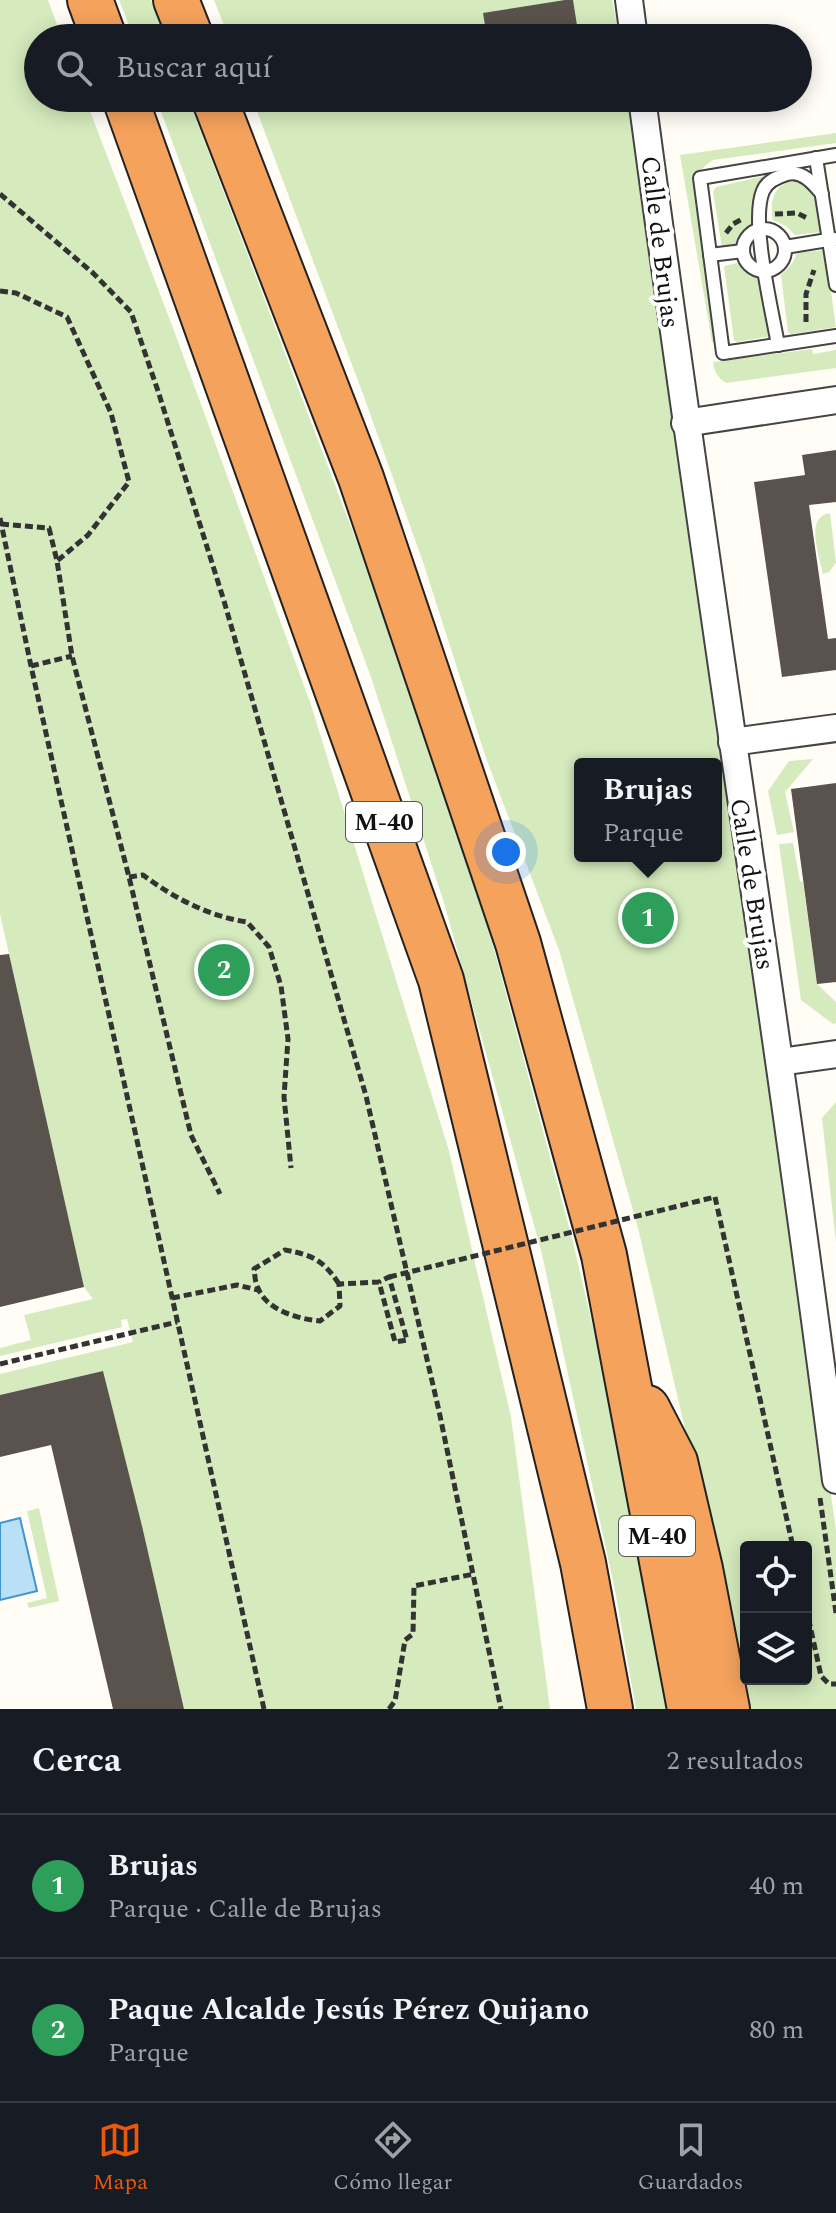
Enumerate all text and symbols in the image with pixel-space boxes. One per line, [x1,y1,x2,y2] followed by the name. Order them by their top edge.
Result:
[24,24,812,112] search box
[116,45,272,91] text: Buscar aquí
[52,46,96,90] icon: search
[630,154,690,331] street label: Calle de Brujas
[574,758,722,862] popup
[603,767,693,813] text: Brujas
[719,795,785,973] street label: Calle de Brujas
[346,802,422,842] road number: M-40
[603,813,684,853] text: Parque
[486,832,526,872] your location
[622,888,674,948] pin: 1
[198,940,250,1000] pin: 2
[619,1516,695,1556] road number: M-40
[740,1541,812,1685] map controls
[740,1541,812,1613] button: locate
[740,1613,812,1685] button: layers
[32,1735,121,1787] text: Cerca
[666,1741,804,1781] text: 2 resultados
[108,1843,198,1889] text: Brujas
[51,1866,65,1906] text: 1
[749,1866,804,1906] text: 40 m
[108,1889,382,1929] text: Parque · Calle de Brujas
[108,1987,589,2033] text: Paque Alcalde Jesús Pérez Quijano
[51,2010,65,2050] text: 2
[749,2010,804,2050] text: 80 m
[108,2033,189,2073] text: Parque
[93,2118,148,2199] tab: Mapa
[333,2118,452,2199] tab: Cómo llegar
[638,2118,743,2199] tab: Guardados

